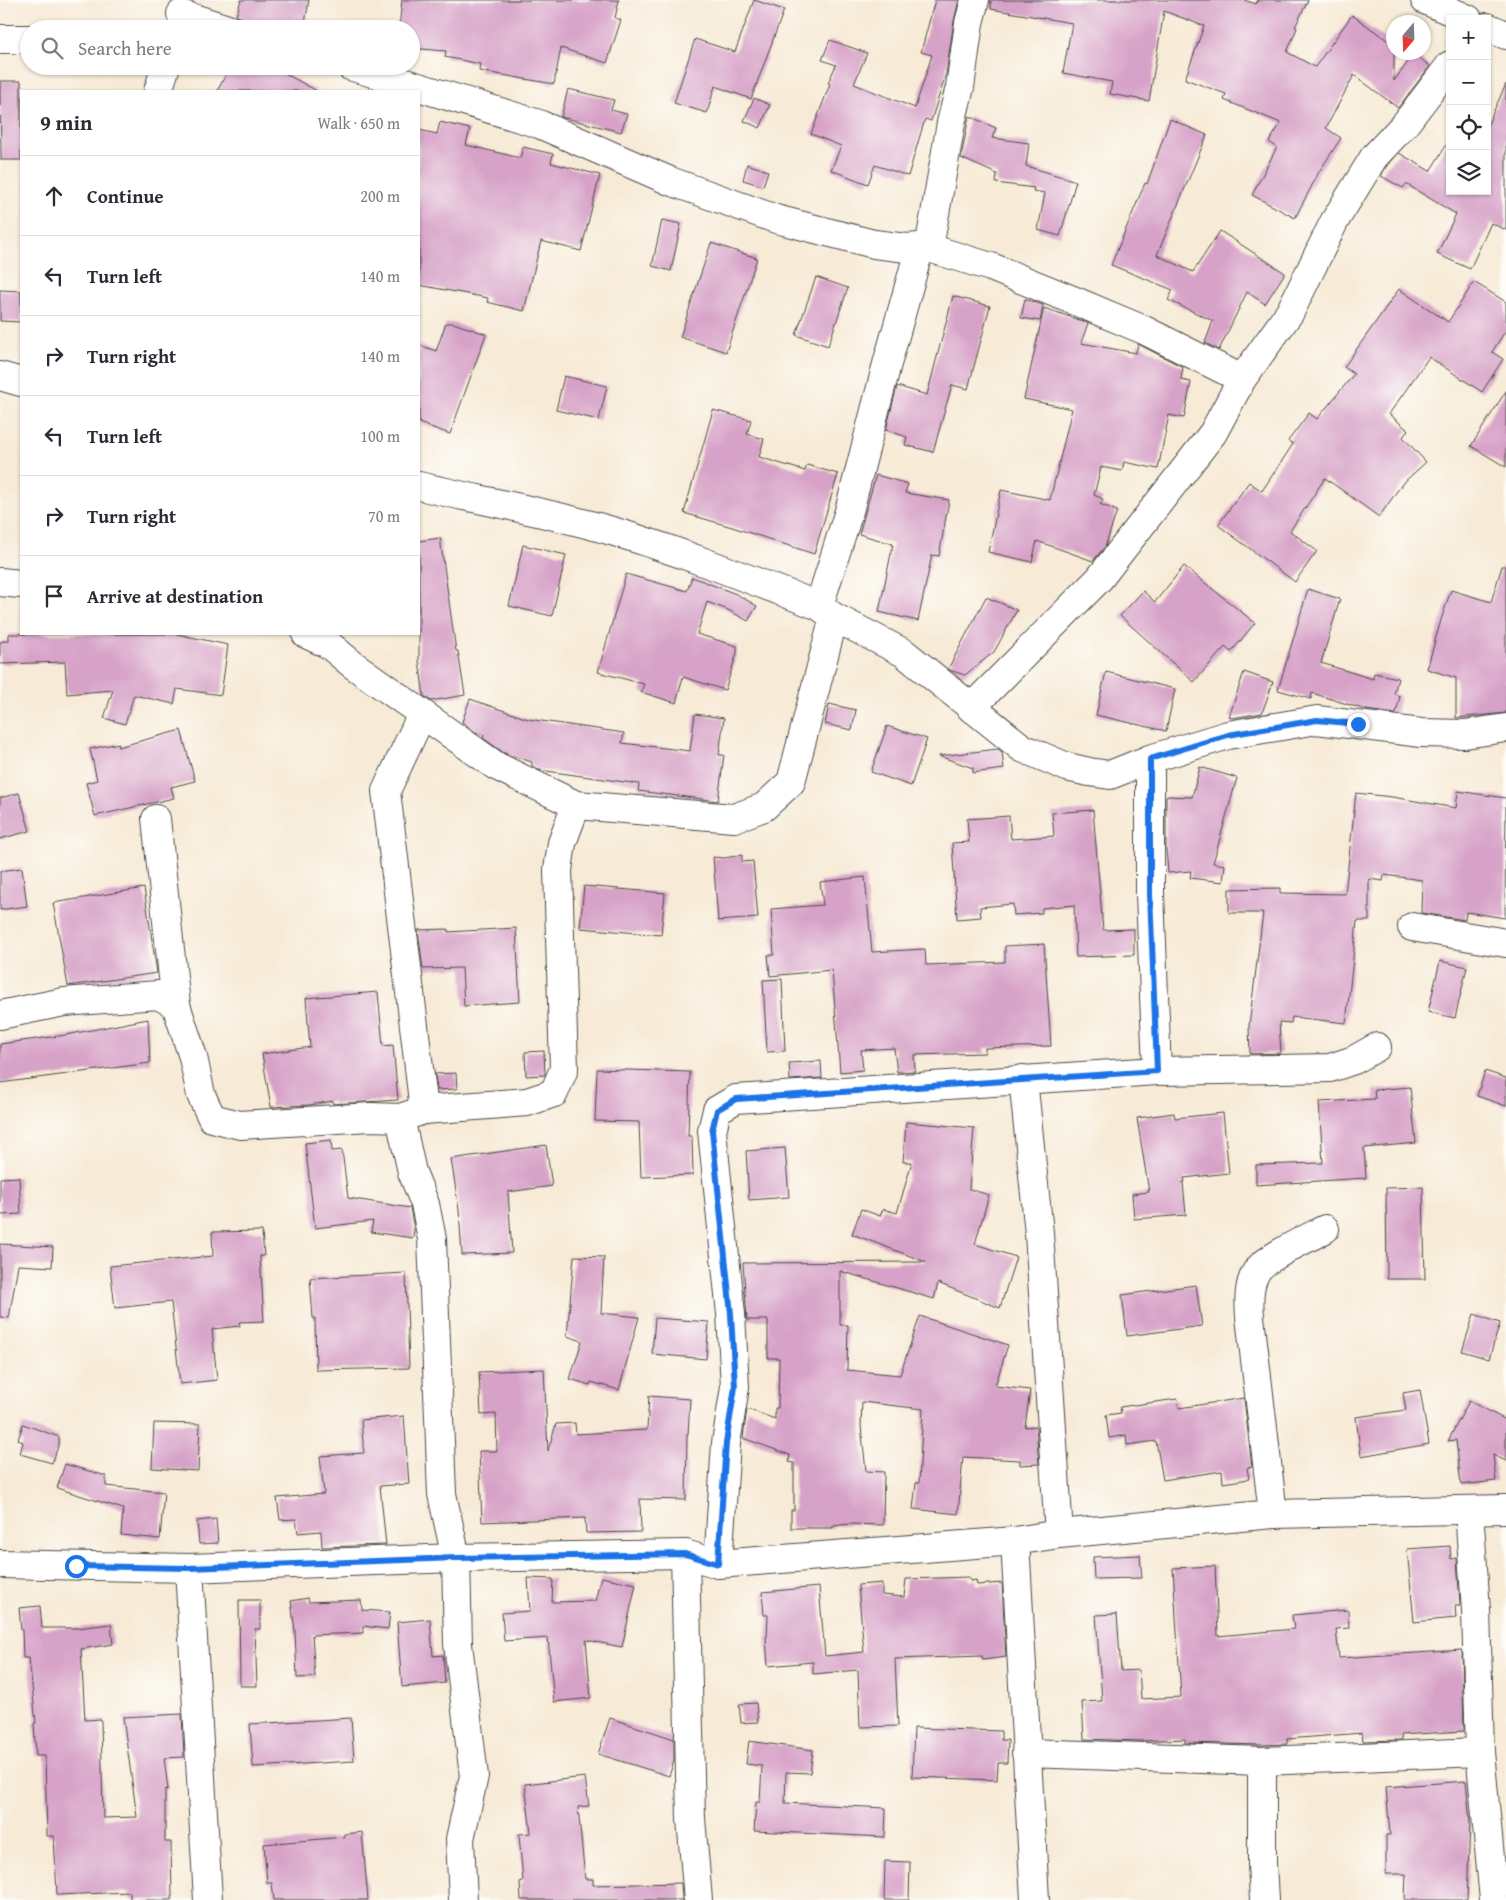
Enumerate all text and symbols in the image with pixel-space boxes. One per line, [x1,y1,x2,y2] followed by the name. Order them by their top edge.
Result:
[1386,15,1431,60] north arrow
[1446,15,1491,195] map controls
[1446,15,1491,60] button: +
[20,20,420,75] search box
[38,34,66,62] icon: search
[78,34,172,62] text: Search here
[1446,60,1491,105] button: −
[1446,105,1491,150] button: locate
[40,107,92,138] text: 9 min
[317,111,400,135] text: Walk · 650 m
[1446,150,1491,195] button: layers
[40,182,68,210] icon: ahead
[87,182,164,210] text: Continue
[360,184,400,208] text: 200 m
[40,262,68,290] icon: left
[87,262,162,290] text: Turn left
[360,264,400,288] text: 140 m
[40,342,68,370] icon: right
[87,342,176,370] text: Turn right
[360,344,400,368] text: 140 m
[40,422,68,450] icon: left
[87,422,162,450] text: Turn left
[360,424,400,448] text: 100 m
[40,502,68,530] icon: right
[87,502,176,530] text: Turn right
[368,504,400,528] text: 70 m
[40,582,68,610] icon: arrive
[87,582,263,610] text: Arrive at destination
[1347,713,1370,736] route end
[65,1555,88,1578] route start

